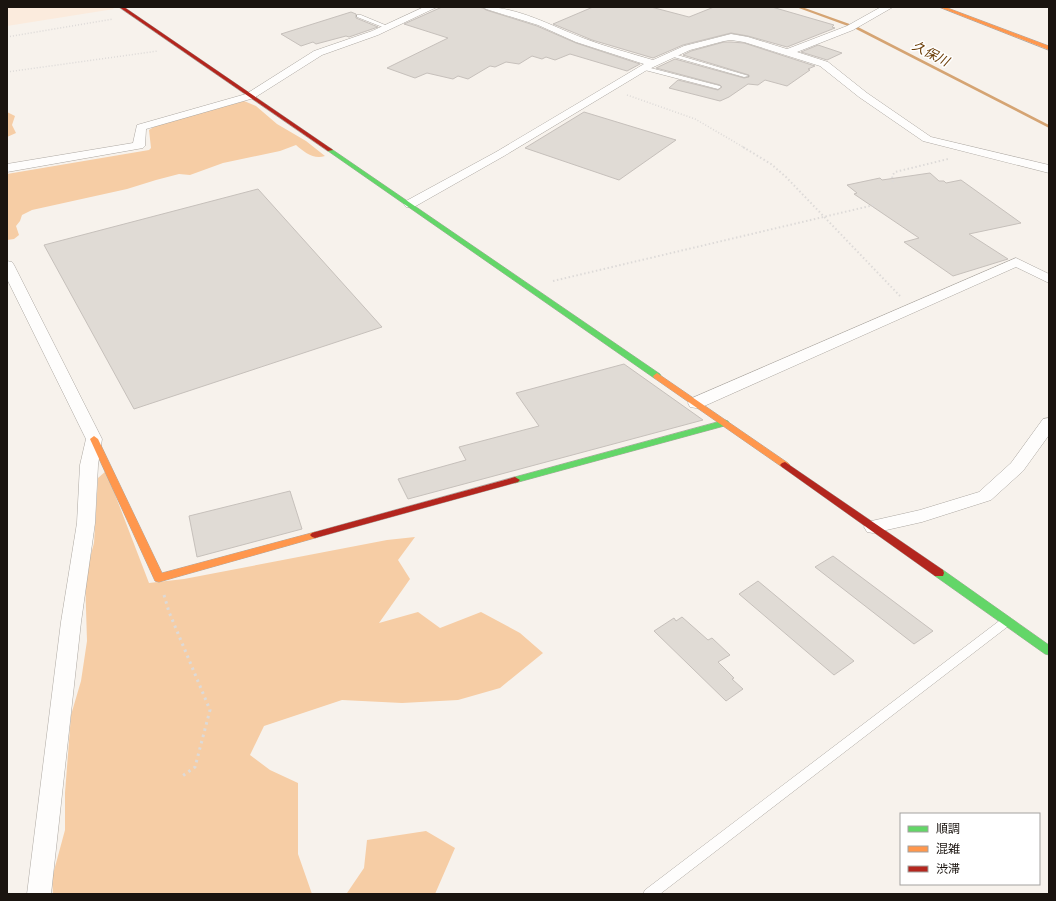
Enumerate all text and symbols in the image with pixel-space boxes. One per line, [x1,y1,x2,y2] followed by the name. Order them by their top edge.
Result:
[910,36,954,71] water label: 久保川
[900,813,1040,885] legend
[936,820,960,837] text: 順調
[936,840,960,857] text: 混雑
[936,860,960,877] text: 渋滞

